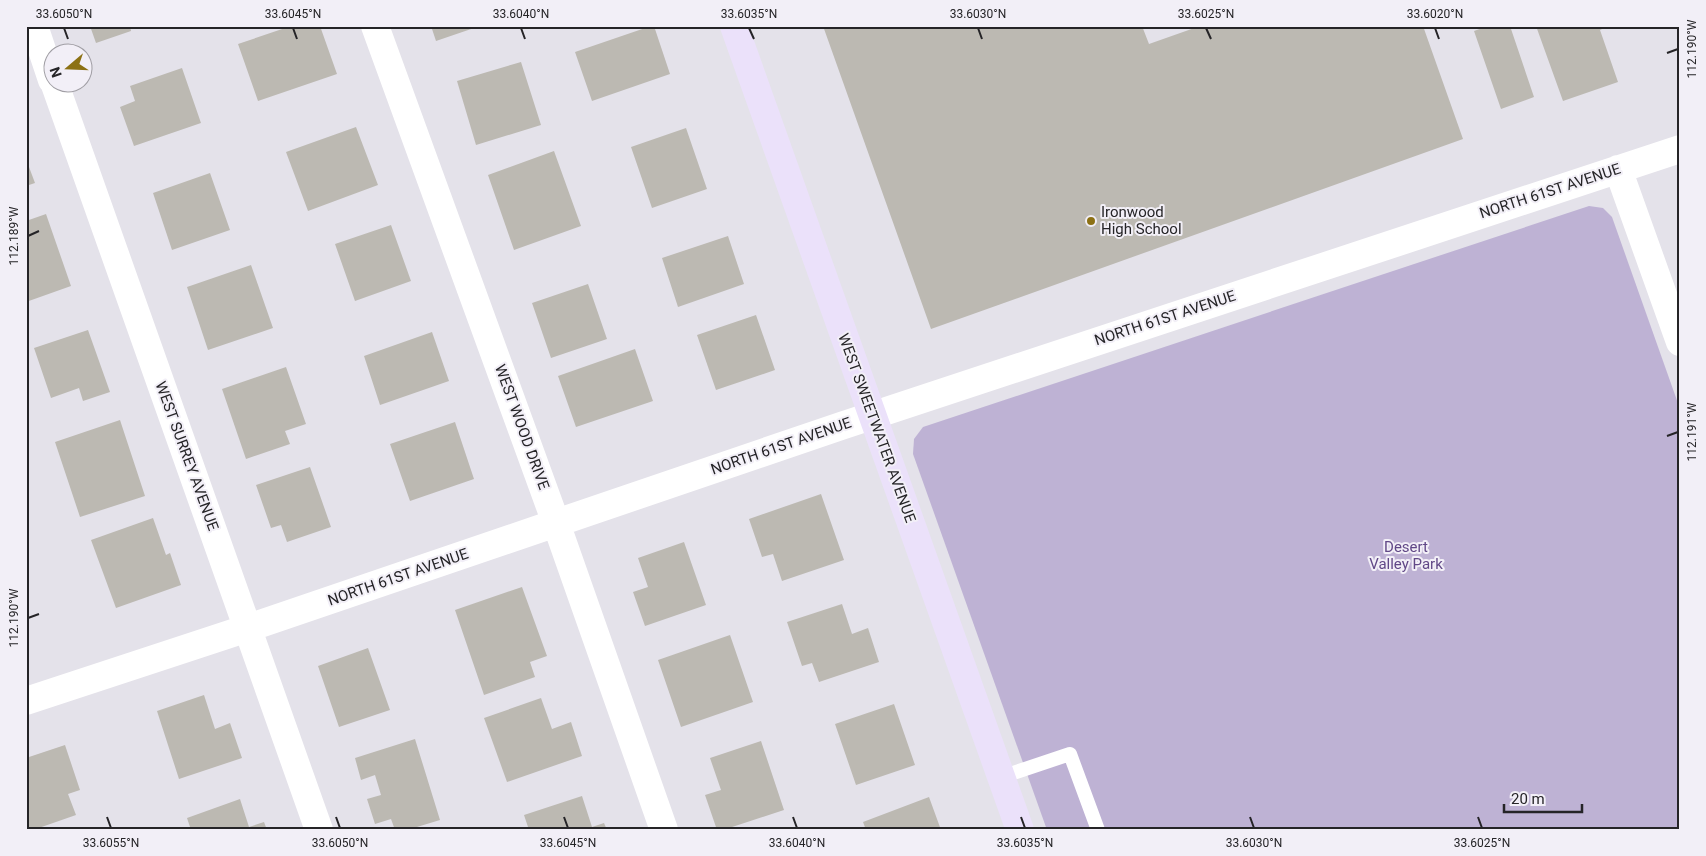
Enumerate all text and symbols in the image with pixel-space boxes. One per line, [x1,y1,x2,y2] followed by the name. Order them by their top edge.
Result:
[36,7,92,21] text: 33.6050°N
[265,7,321,21] text: 33.6045°N
[493,7,549,21] text: 33.6040°N
[721,7,777,21] text: 33.6035°N
[950,7,1006,21] text: 33.6030°N
[1178,7,1234,21] text: 33.6025°N
[1407,7,1463,21] text: 33.6020°N
[1685,19,1699,78] text: 112.190°W
[42,42,92,92] north arrow
[47,65,65,80] text: N
[1477,160,1623,222] street label: NORTH 61ST AVENUE
[1101,203,1182,238] place label: Ironwood High School
[7,206,21,265] text: 112.189°W
[1085,215,1097,227] marker: Ironwood High School
[1092,287,1238,349] street label: NORTH 61ST AVENUE
[834,331,920,526] street label: WEST SWEETWATER AVENUE
[491,362,553,492] street label: WEST WOOD DRIVE
[152,379,223,534] street label: WEST SURREY AVENUE
[1685,402,1699,461] text: 112.191°W
[708,413,854,478] street label: NORTH 61ST AVENUE
[1369,538,1443,573] park label: Desert Valley Park
[325,544,471,609] street label: NORTH 61ST AVENUE
[7,588,21,647] text: 112.190°W
[1504,781,1581,813] scale bar
[1511,790,1545,808] text: 20 m
[83,836,139,850] text: 33.6055°N
[312,836,368,850] text: 33.6050°N
[540,836,596,850] text: 33.6045°N
[769,836,825,850] text: 33.6040°N
[997,836,1053,850] text: 33.6035°N
[1226,836,1282,850] text: 33.6030°N
[1454,836,1510,850] text: 33.6025°N

